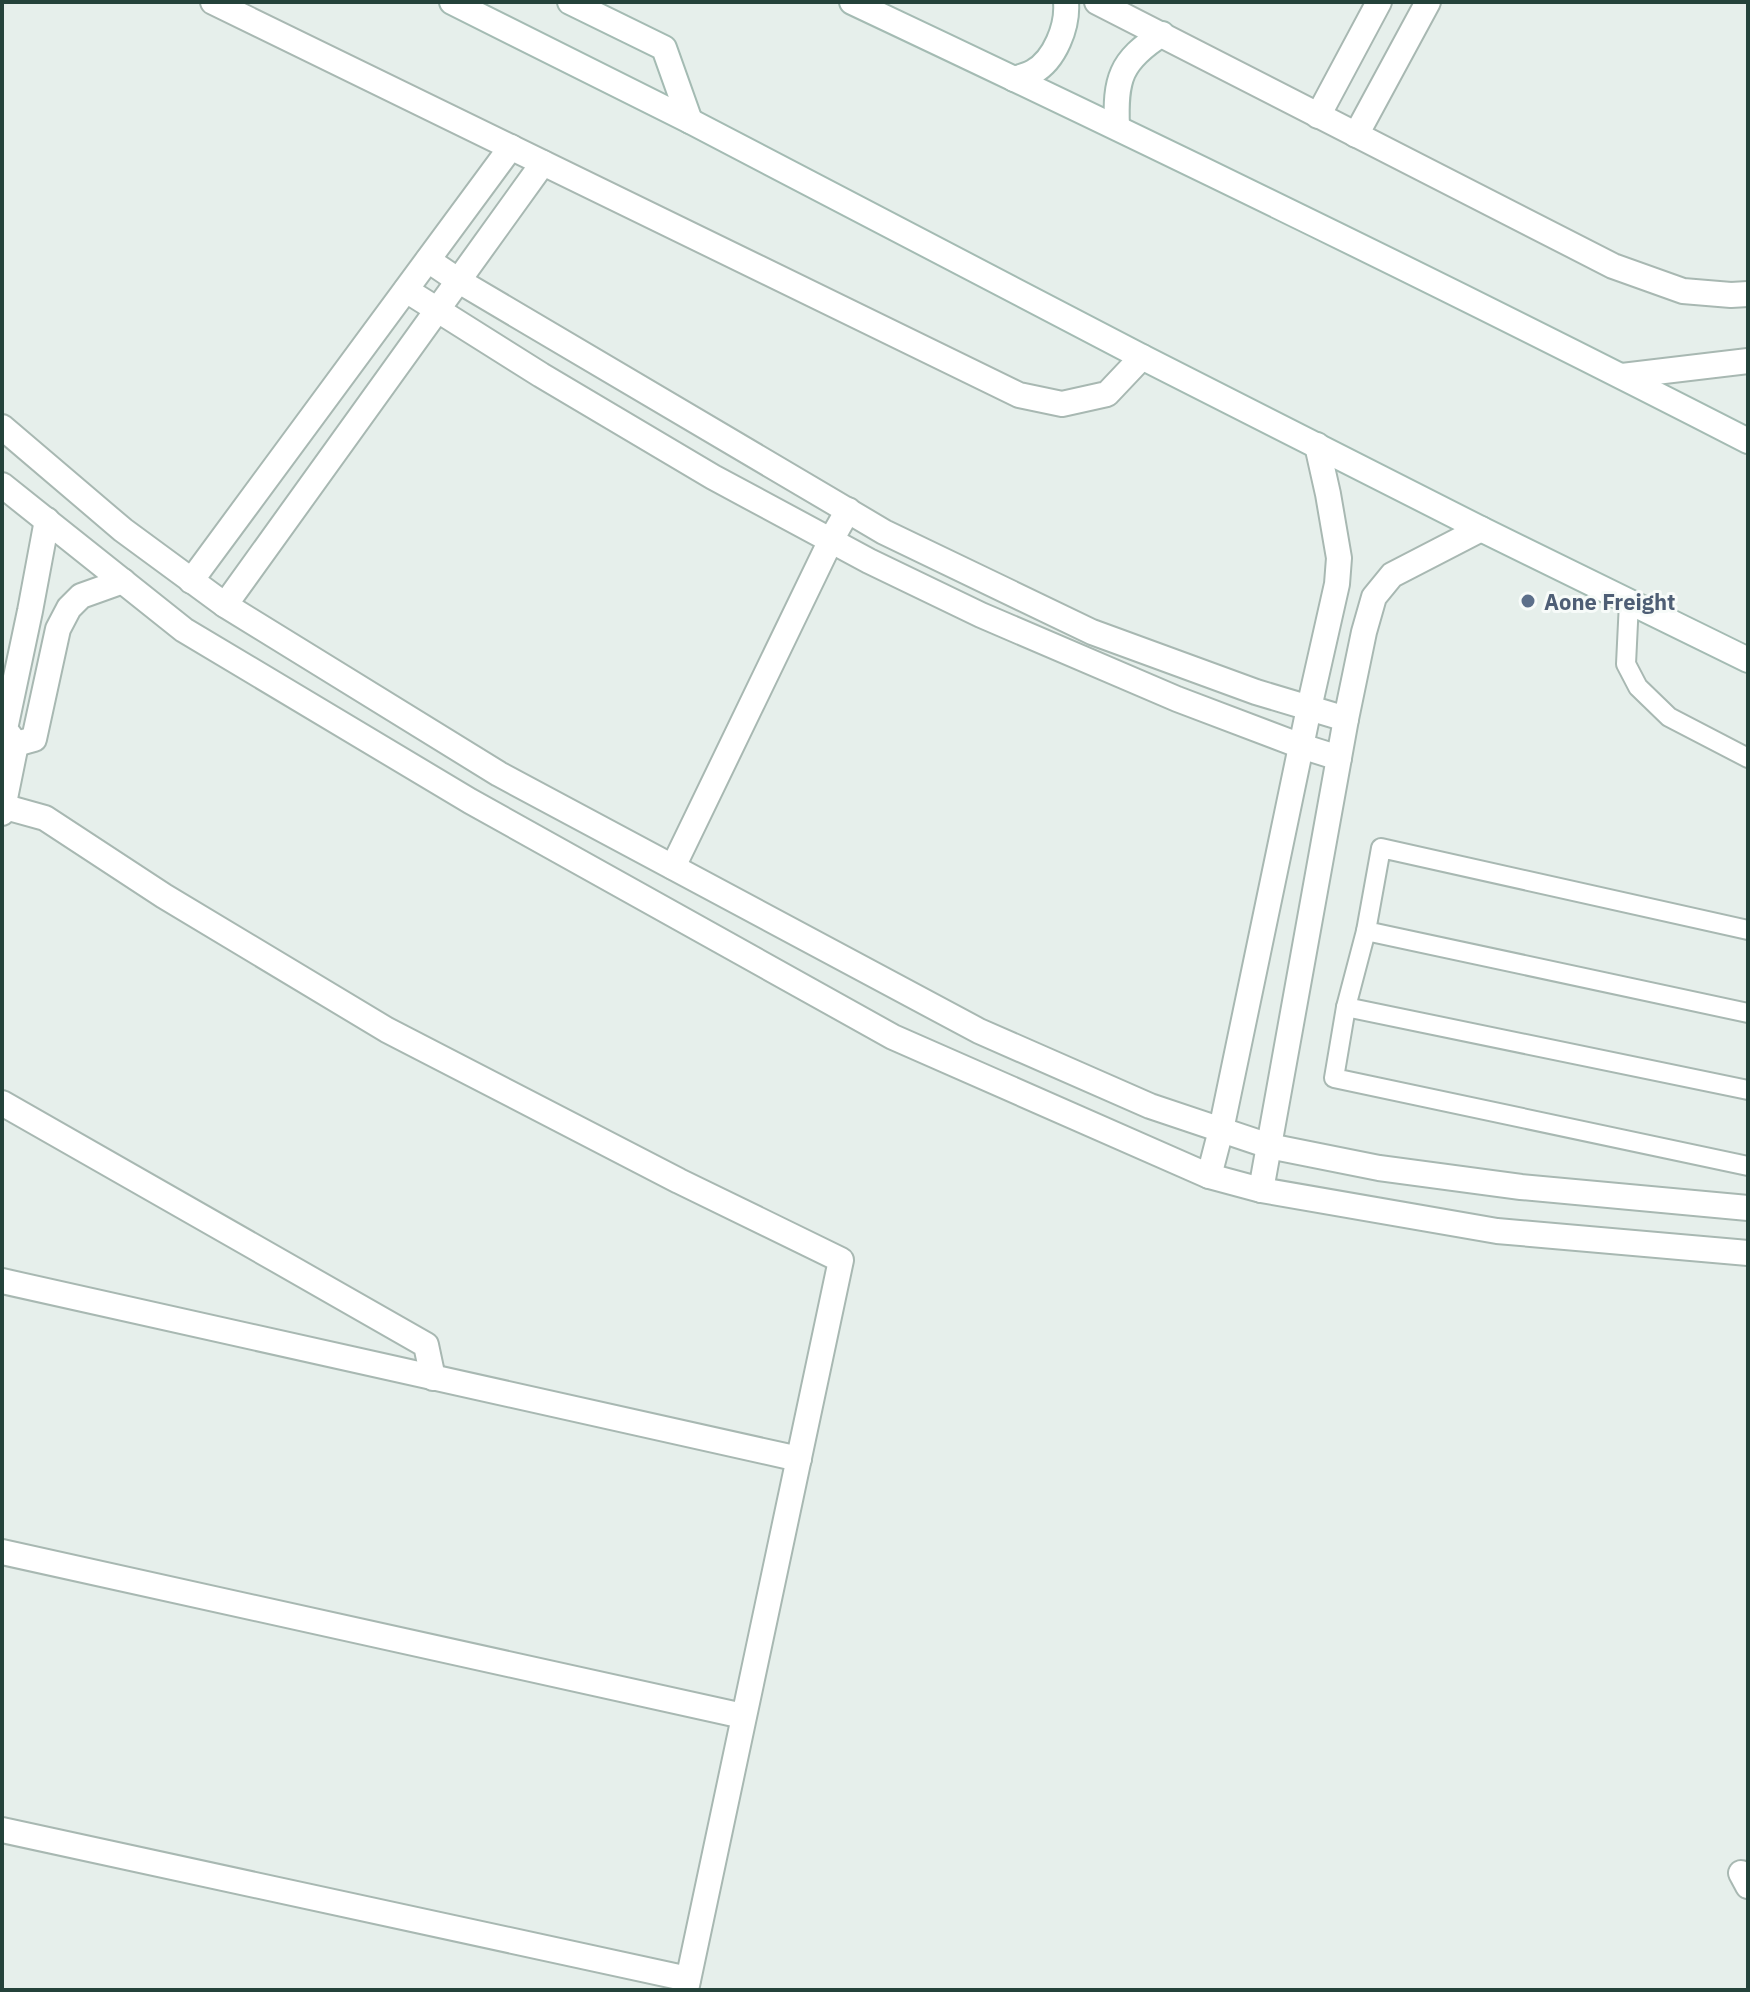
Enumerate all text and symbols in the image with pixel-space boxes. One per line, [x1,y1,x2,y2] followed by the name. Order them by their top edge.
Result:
[1544,587,1675,616] place label: Aone Freight
[1519,592,1537,610] marker: Aone Freight

